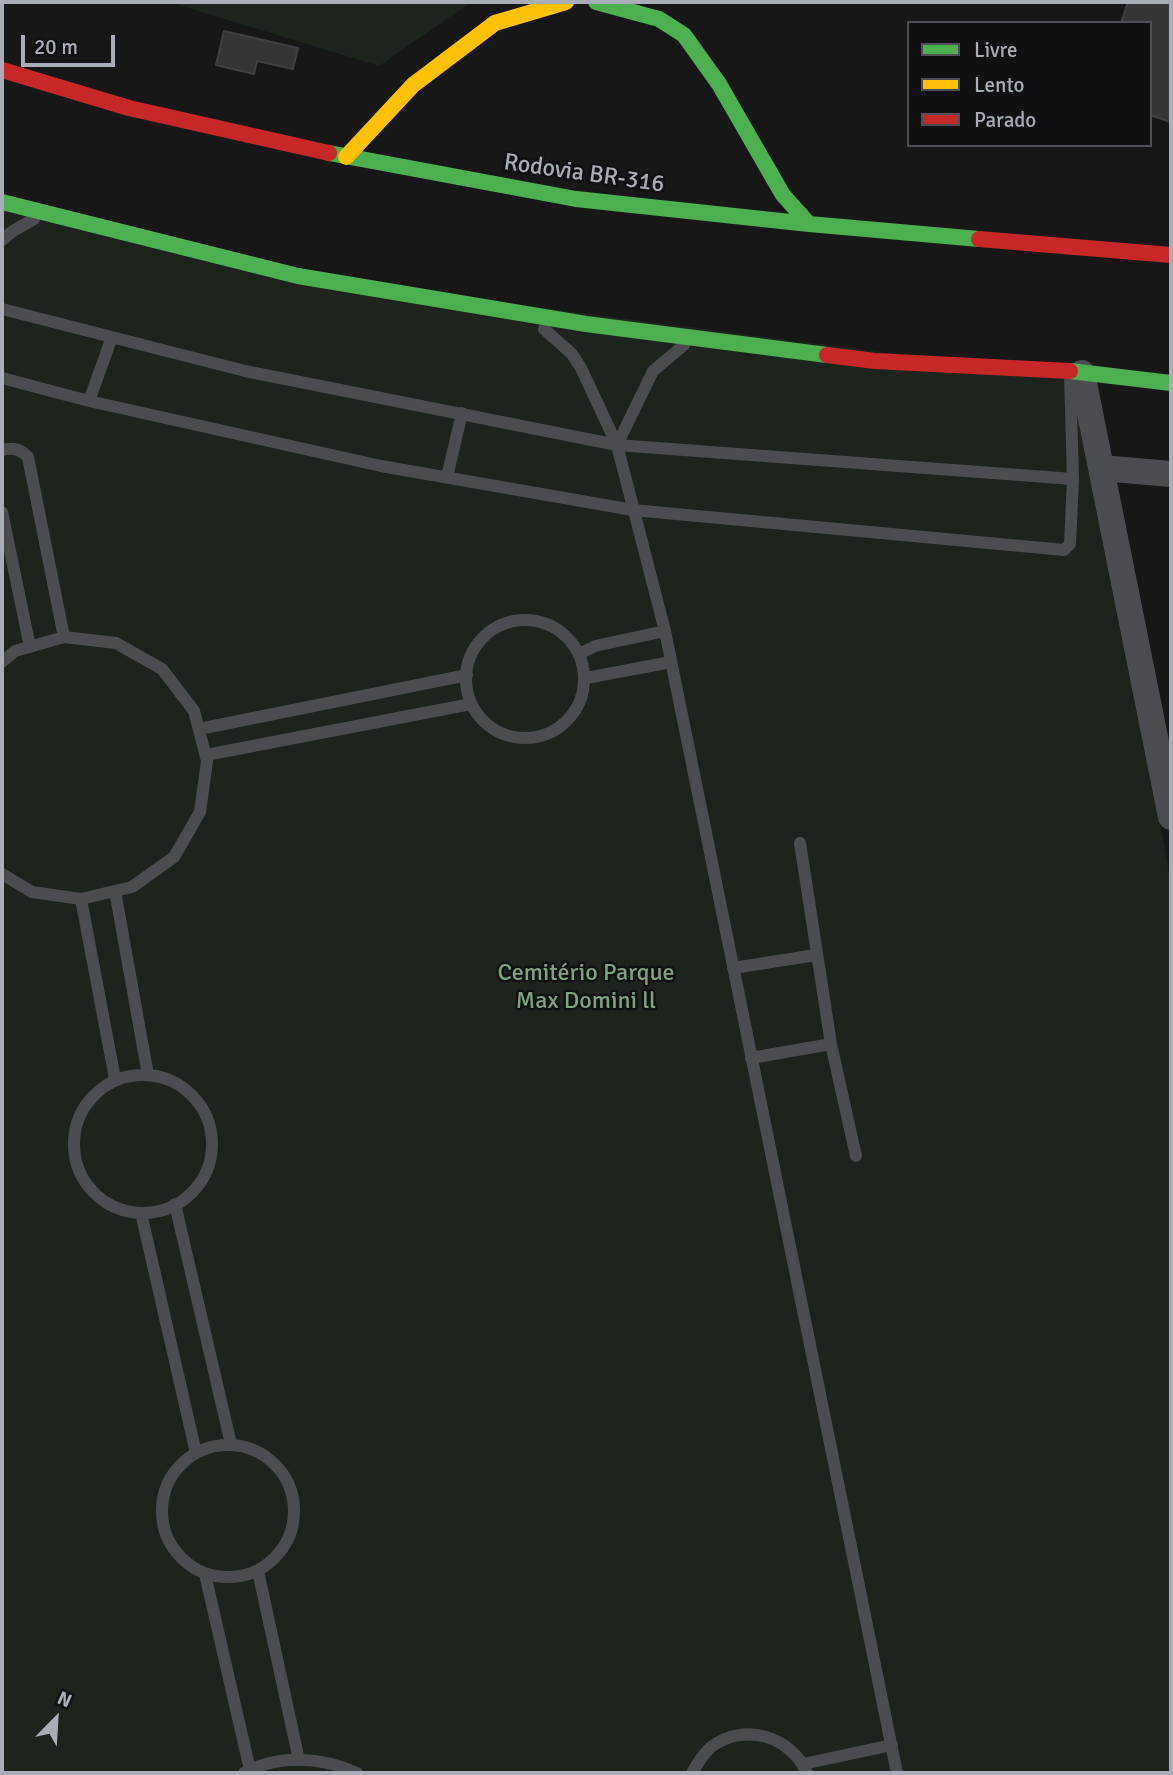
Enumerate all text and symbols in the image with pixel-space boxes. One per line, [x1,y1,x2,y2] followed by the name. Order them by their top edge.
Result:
[24,21,119,65] scale bar
[907,21,1152,147] legend
[34,34,78,60] text: 20 m
[974,37,1017,63] text: Livre
[974,72,1024,98] text: Lento
[974,107,1036,133] text: Parado
[502,148,666,200] street label: Rodovia BR-316
[497,960,675,1016] park label: Cemitério Parque Max Domini ll
[21,1684,91,1754] north arrow
[54,1686,75,1713] text: N

